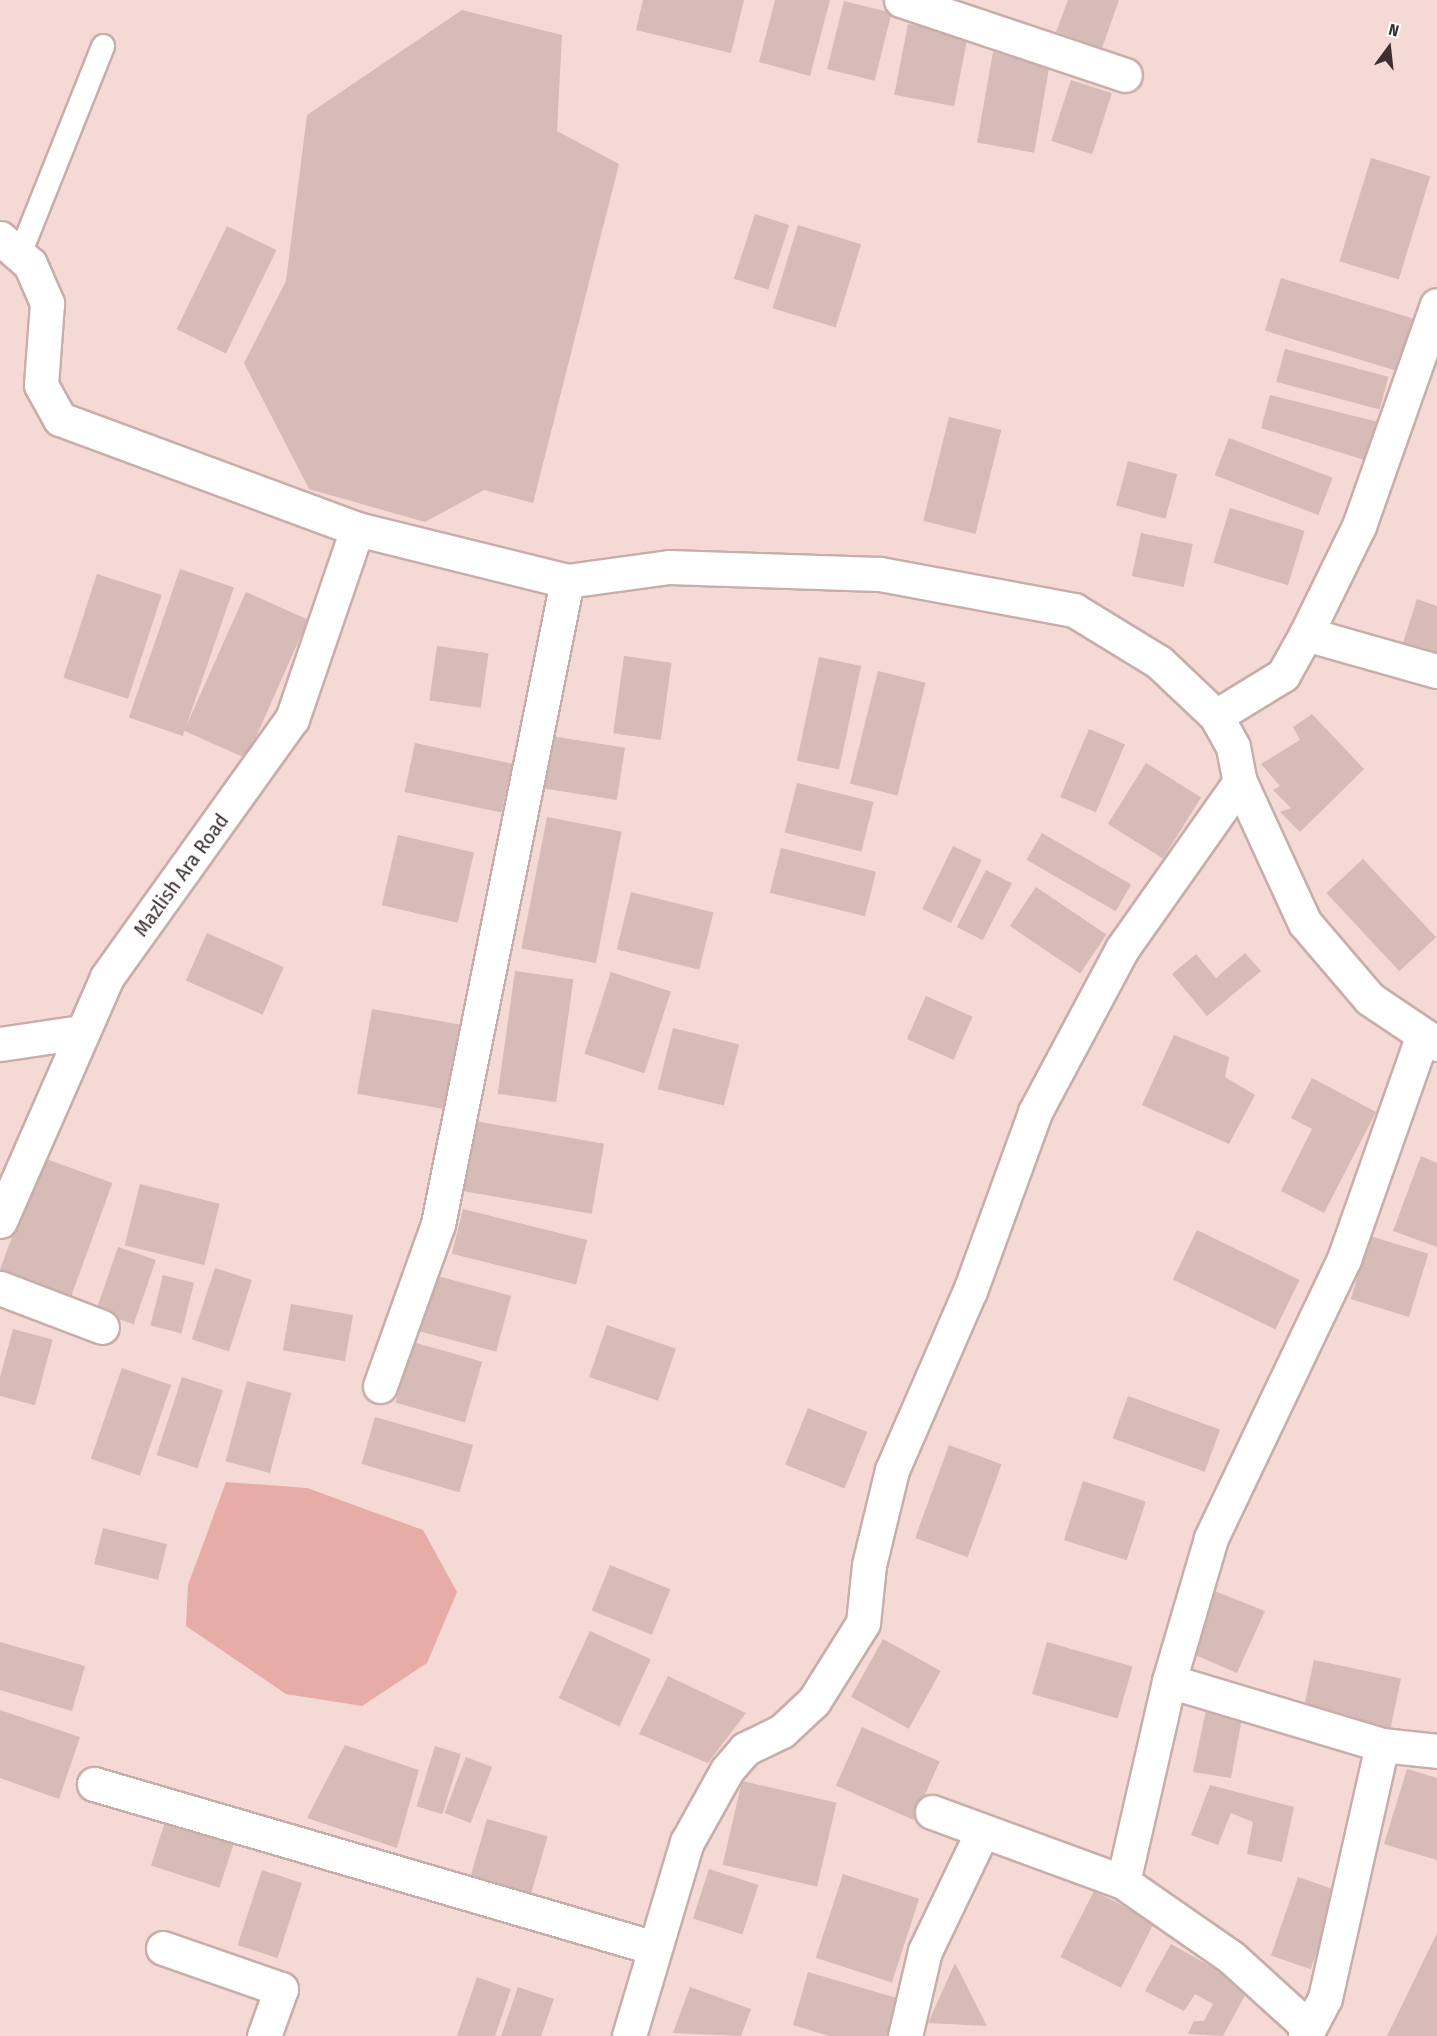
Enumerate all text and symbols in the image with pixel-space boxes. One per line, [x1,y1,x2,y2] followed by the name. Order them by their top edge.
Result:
[1359,18,1419,78] north arrow
[1387,20,1401,41] text: N
[128,809,234,941] street label: Mazlish Ara Road

